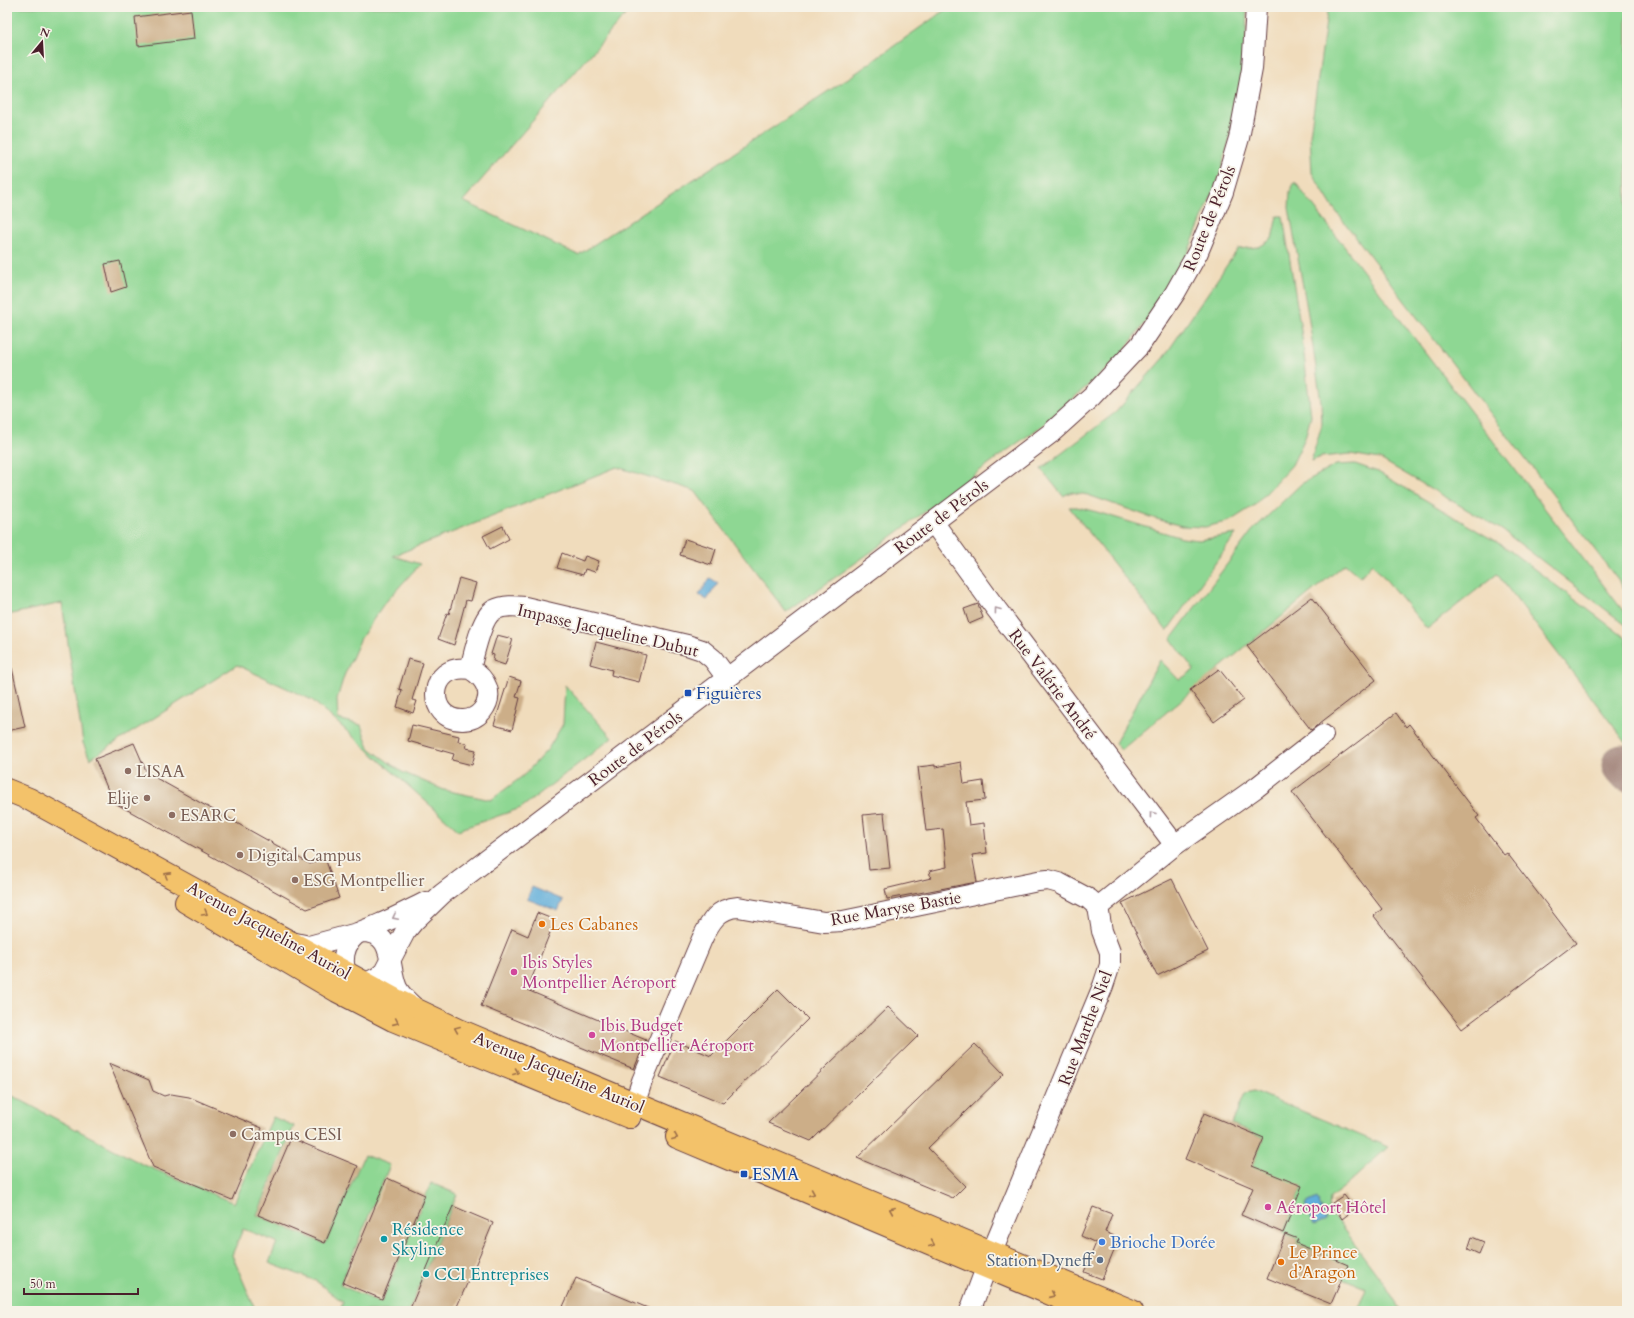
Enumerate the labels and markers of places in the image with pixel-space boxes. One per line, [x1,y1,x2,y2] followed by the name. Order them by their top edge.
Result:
[696,682,762,705] place label: Figuières
[683,688,693,698] marker: Figuières
[136,760,186,783] place label: LISAA
[123,766,133,776] marker: LISAA
[107,787,139,810] place label: Elije
[142,793,152,803] marker: Elije
[180,804,236,827] place label: ESARC
[167,810,177,820] marker: ESARC
[248,844,362,867] place label: Digital Campus
[235,850,245,860] marker: Digital Campus
[303,869,425,892] place label: ESG Montpellier
[290,875,300,885] marker: ESG Montpellier
[550,913,638,936] place label: Les Cabanes
[537,919,547,929] marker: Les Cabanes
[522,951,677,994] place label: Ibis Styles Montpellier Aéroport
[509,967,519,977] marker: Ibis Styles Montpellier Aéroport
[600,1014,755,1057] place label: Ibis Budget Montpellier Aéroport
[587,1030,597,1040] marker: Ibis Budget Montpellier Aéroport
[241,1123,342,1146] place label: Campus CESI
[228,1129,238,1139] marker: Campus CESI
[752,1163,800,1186] place label: ESMA
[739,1169,749,1179] marker: ESMA
[1276,1196,1387,1219] place label: Aéroport Hôtel
[1263,1202,1273,1212] marker: Aéroport Hôtel
[392,1218,464,1261] place label: Résidence Skyline
[1110,1231,1216,1254] place label: Brioche Dorée
[379,1234,389,1244] marker: Résidence Skyline
[1097,1237,1107,1247] marker: Brioche Dorée
[1289,1241,1358,1284] place label: Le Prince d’Aragon
[987,1249,1095,1272] place label: Station Dyneff
[1095,1255,1105,1265] marker: Station Dyneff
[1276,1257,1286,1267] marker: Le Prince d’Aragon
[434,1263,549,1286] place label: CCI Entreprises
[421,1269,431,1279] marker: CCI Entreprises

